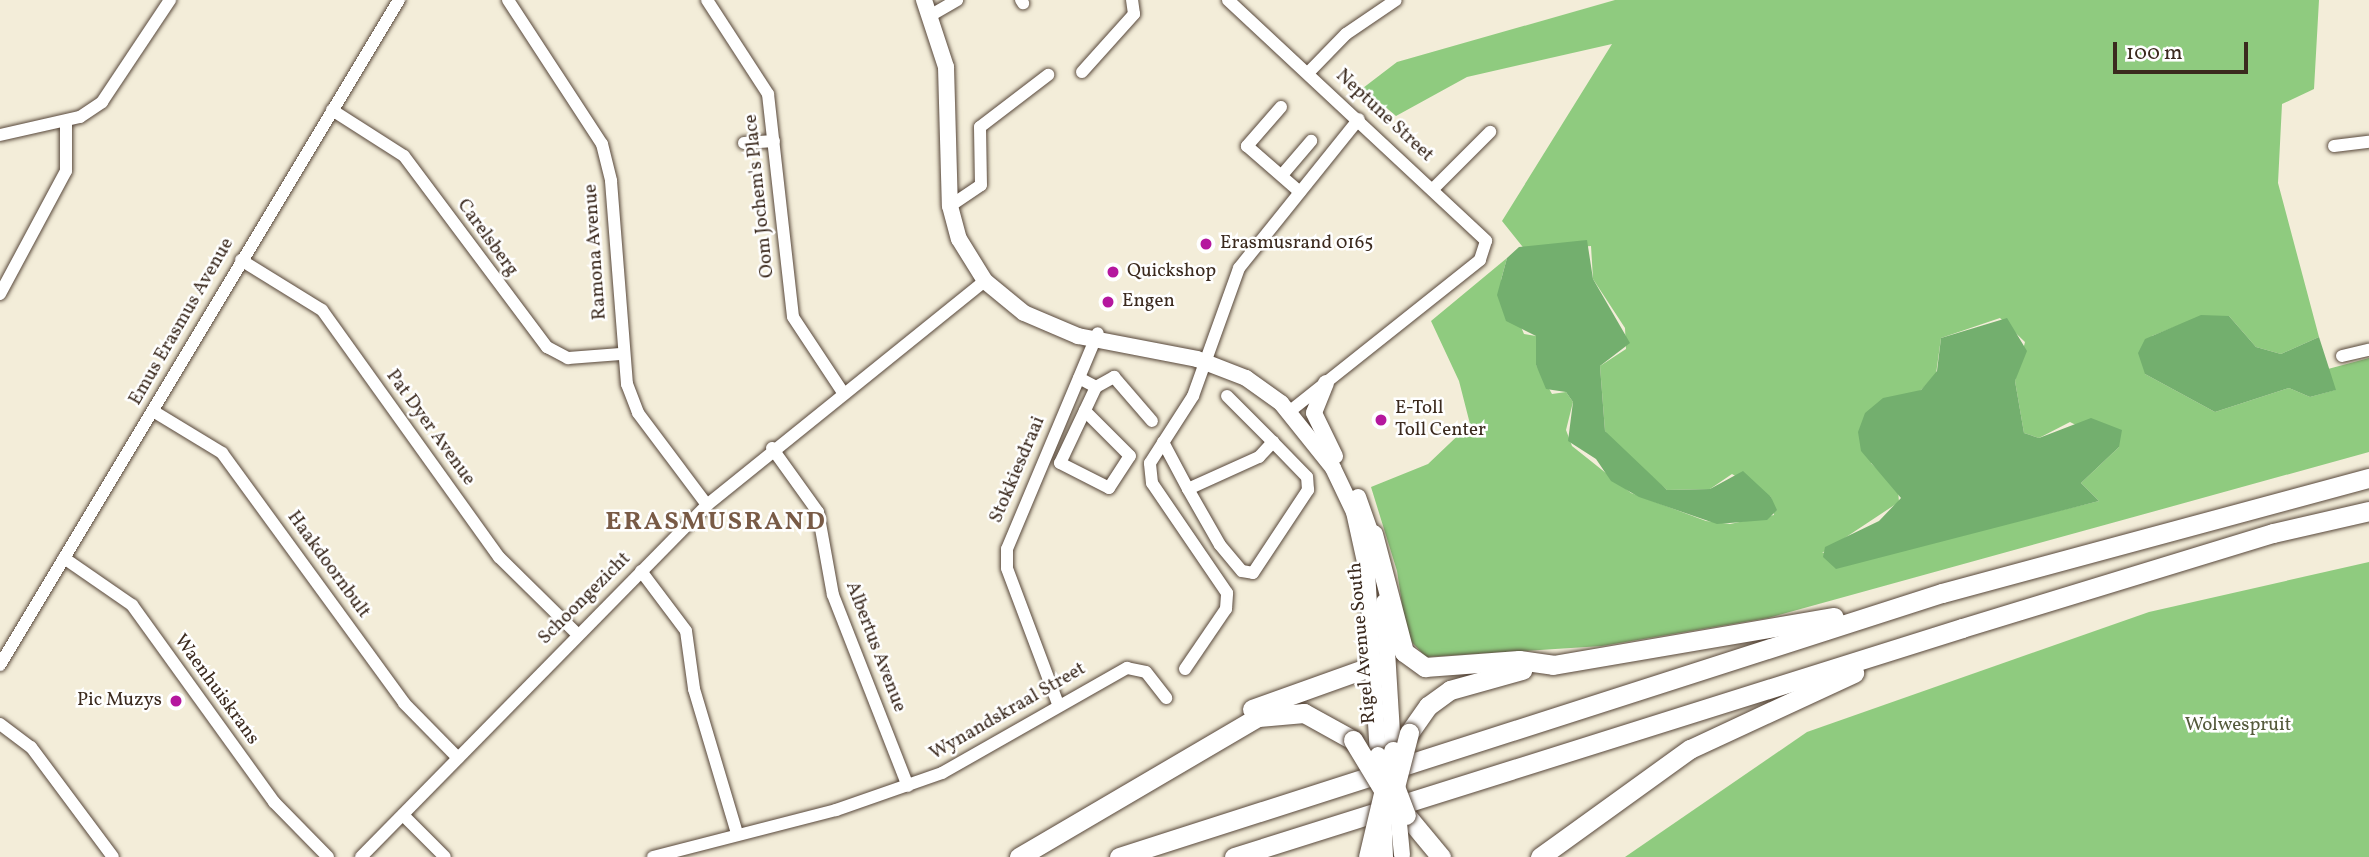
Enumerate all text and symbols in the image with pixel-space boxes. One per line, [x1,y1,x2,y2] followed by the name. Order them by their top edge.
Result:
[2117,28,2252,72] scale bar
[2126,39,2183,68] text: 100 m
[1330,65,1438,167] street label: Neptune Street
[740,113,780,279] street label: Oom Jochem's Place
[580,183,612,321] street label: Ramona Avenue
[451,195,523,281] street label: Carelsberg
[1220,233,1373,255] place label: Erasmusrand 0165
[125,234,239,410] street label: Emus Erasmus Avenue
[1198,236,1214,252] marker: Erasmusrand 0165
[1127,261,1216,283] place label: Quickshop
[1105,264,1121,280] marker: Quickshop
[1122,291,1175,313] place label: Engen
[1100,294,1116,310] marker: Engen
[380,366,480,490] street label: Pat Dyer Avenue
[1395,398,1486,442] place label: E-Toll Toll Center
[1373,412,1389,428] marker: E-Toll Toll Center
[985,413,1051,527] street label: Stokkiesdraai
[281,507,375,623] street label: Haakdoornbult
[607,507,825,539] district label: ERASMUSRAND
[534,548,636,650] street label: Schoongezicht
[1345,561,1381,725] street label: Rigel Avenue South
[840,579,910,715] street label: Albertus Avenue
[168,630,264,750] street label: Waenhuiskrans
[926,658,1090,766] street label: Wynandskraal Street
[77,690,162,712] place label: Pic Muzys
[168,693,184,709] marker: Pic Muzys
[2185,715,2291,737] park label: Wolwespruit

